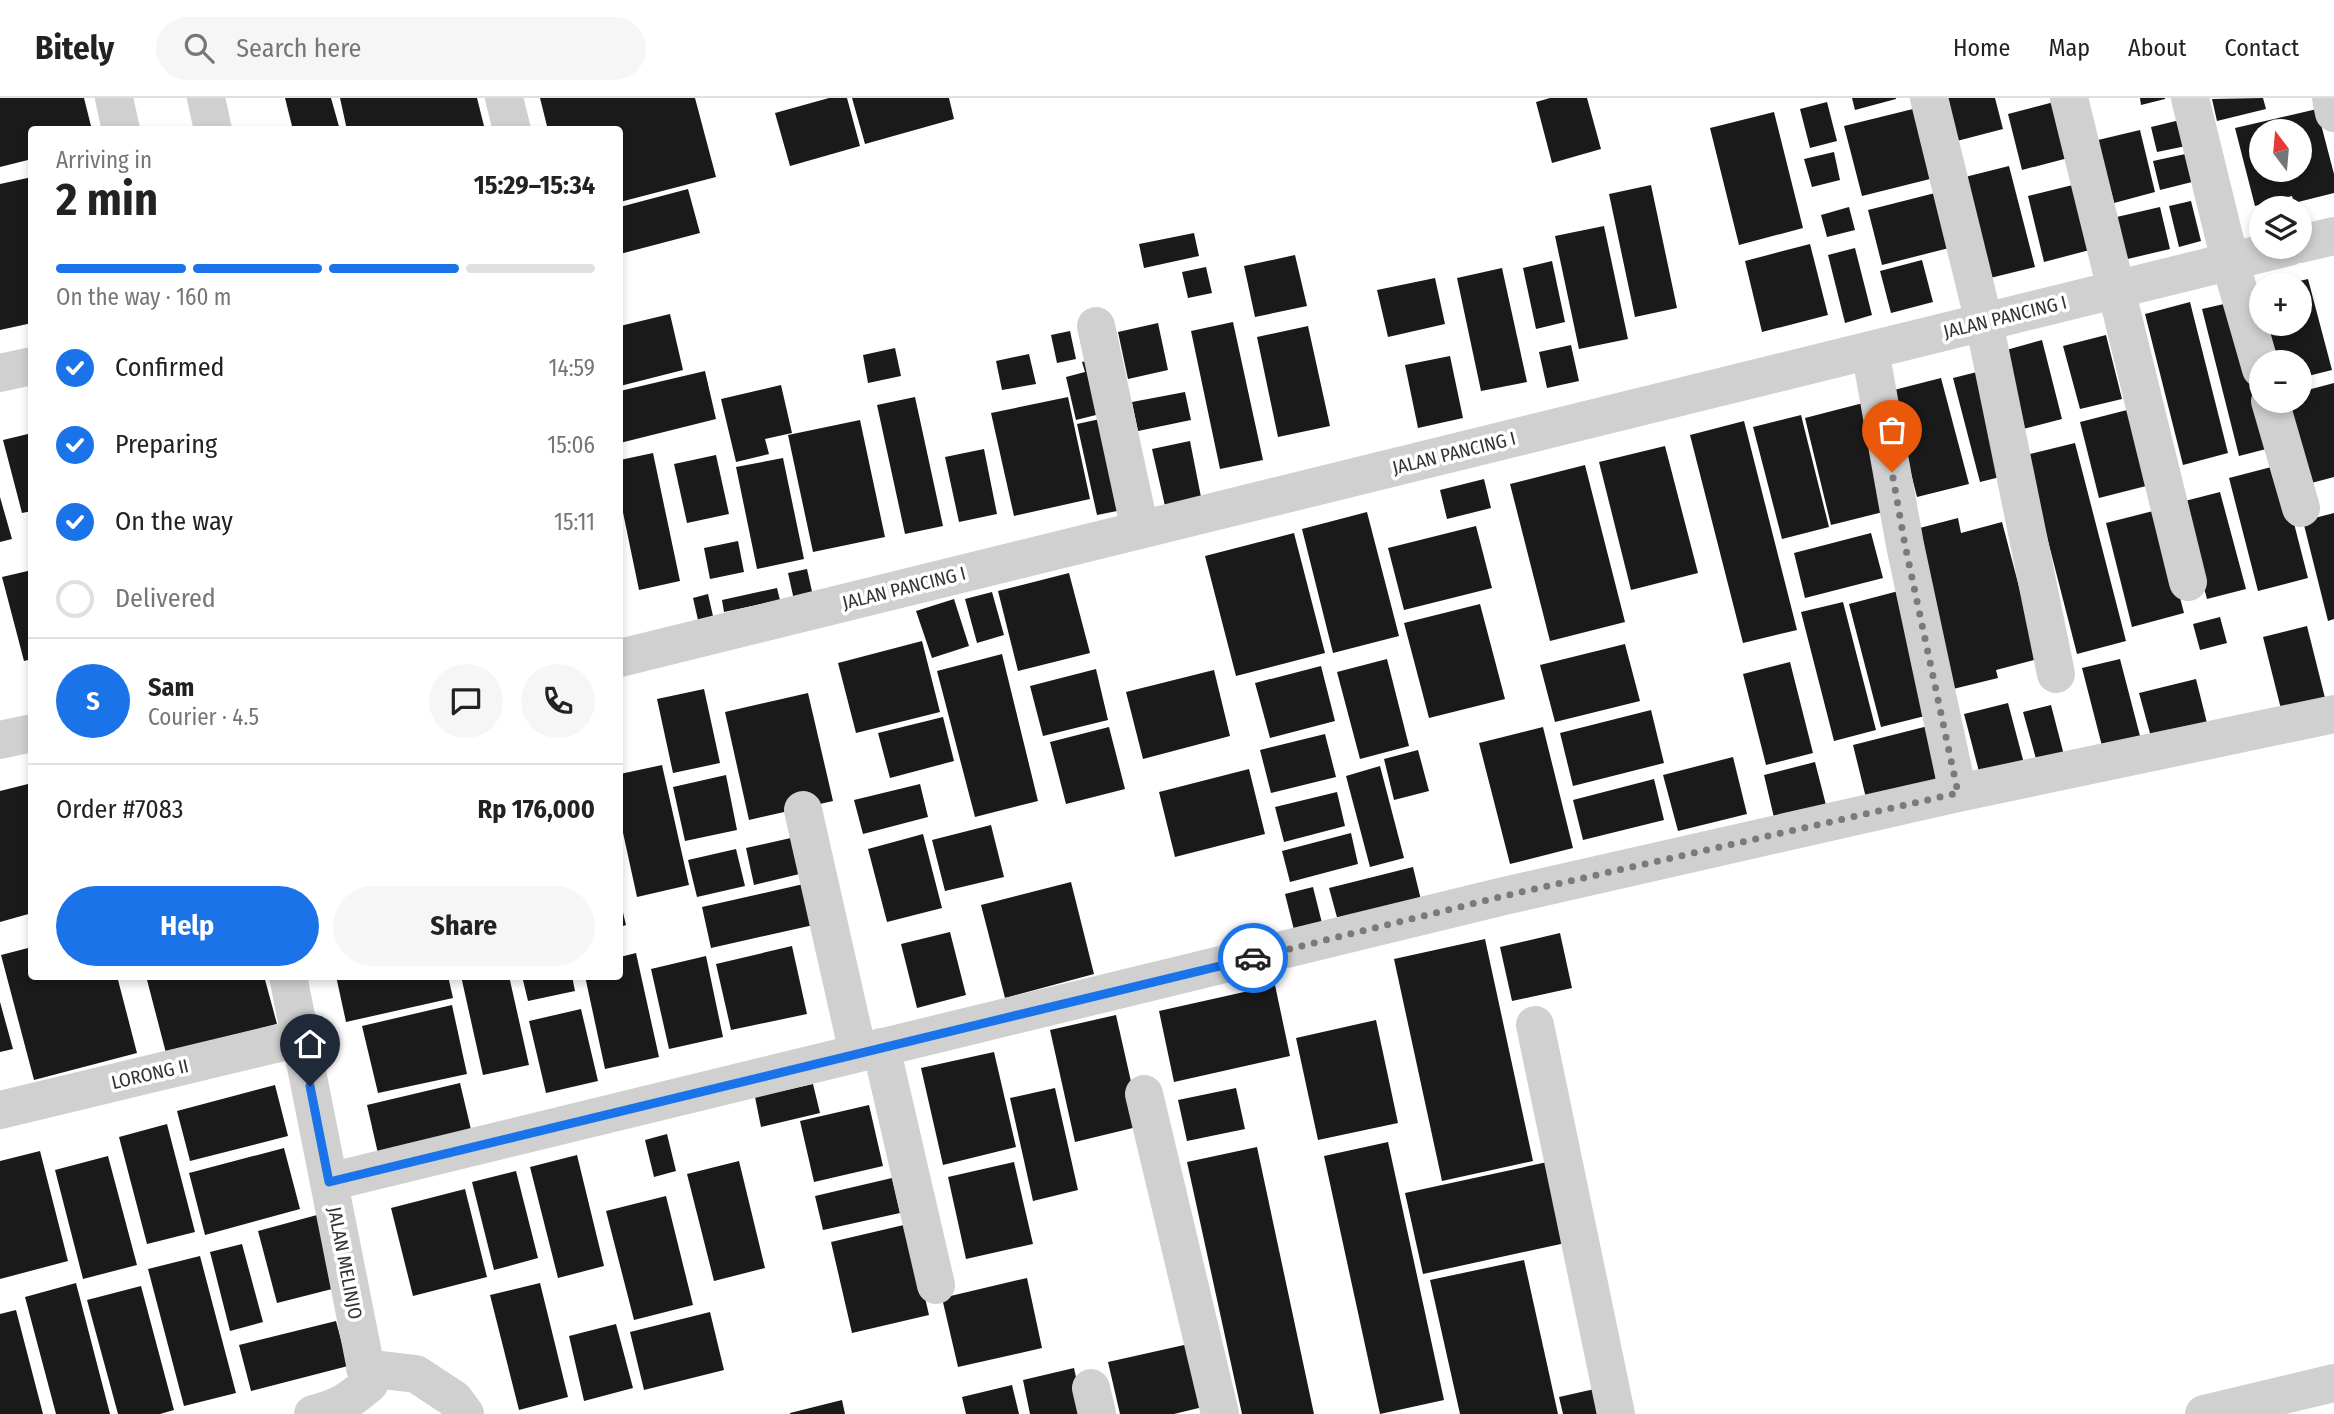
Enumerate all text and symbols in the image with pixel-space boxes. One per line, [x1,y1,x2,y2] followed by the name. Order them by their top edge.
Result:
[156,17,646,80] search box
[35,28,114,68] text: Bitely
[180,29,218,67] icon: search
[236,33,361,64] text: Search here
[1953,34,2010,62] text: Home
[2048,34,2090,62] text: Map
[2128,34,2186,62] text: About
[2224,34,2299,62] text: Contact
[2249,119,2312,182] north arrow
[2249,119,2312,413] map controls
[56,146,152,174] text: Arriving in
[474,170,595,201] text: 15:29–15:34
[56,172,158,227] text: 2 min
[2249,196,2312,259] button: layers
[2249,273,2312,336] button: +
[56,283,231,311] text: On the way · 160 m
[1941,291,2069,343] street label: JALAN PANCING I
[56,349,94,387] icon: check
[2249,350,2312,413] button: −
[115,352,225,383] text: Confirmed
[549,354,595,382] text: 14:59
[1862,400,1922,472] pin
[1873,411,1911,449] icon: bag
[56,426,94,464] icon: check
[1390,427,1518,479] street label: JALAN PANCING I
[115,429,217,460] text: Preparing
[547,431,595,459] text: 15:06
[56,503,94,541] icon: check
[115,506,233,537] text: On the way
[554,508,595,536] text: 15:11
[840,562,968,614] street label: JALAN PANCING I
[115,583,216,614] text: Delivered
[429,664,503,738] button: chat
[521,664,595,738] button: phone
[148,672,194,703] text: Sam
[86,686,100,717] text: S
[148,703,259,731] text: Courier · 4.5
[56,794,184,825] text: Order #7083
[478,794,595,825] text: Rp 176,000
[56,886,319,966] button: Help
[333,886,595,966] button: Share
[1218,923,1288,993] courier
[1234,939,1272,977] icon: car
[280,1014,340,1086] pin
[291,1025,329,1063] icon: home
[109,1054,191,1094] street label: LORONG II
[323,1205,367,1321] street label: JALAN MELINJO

